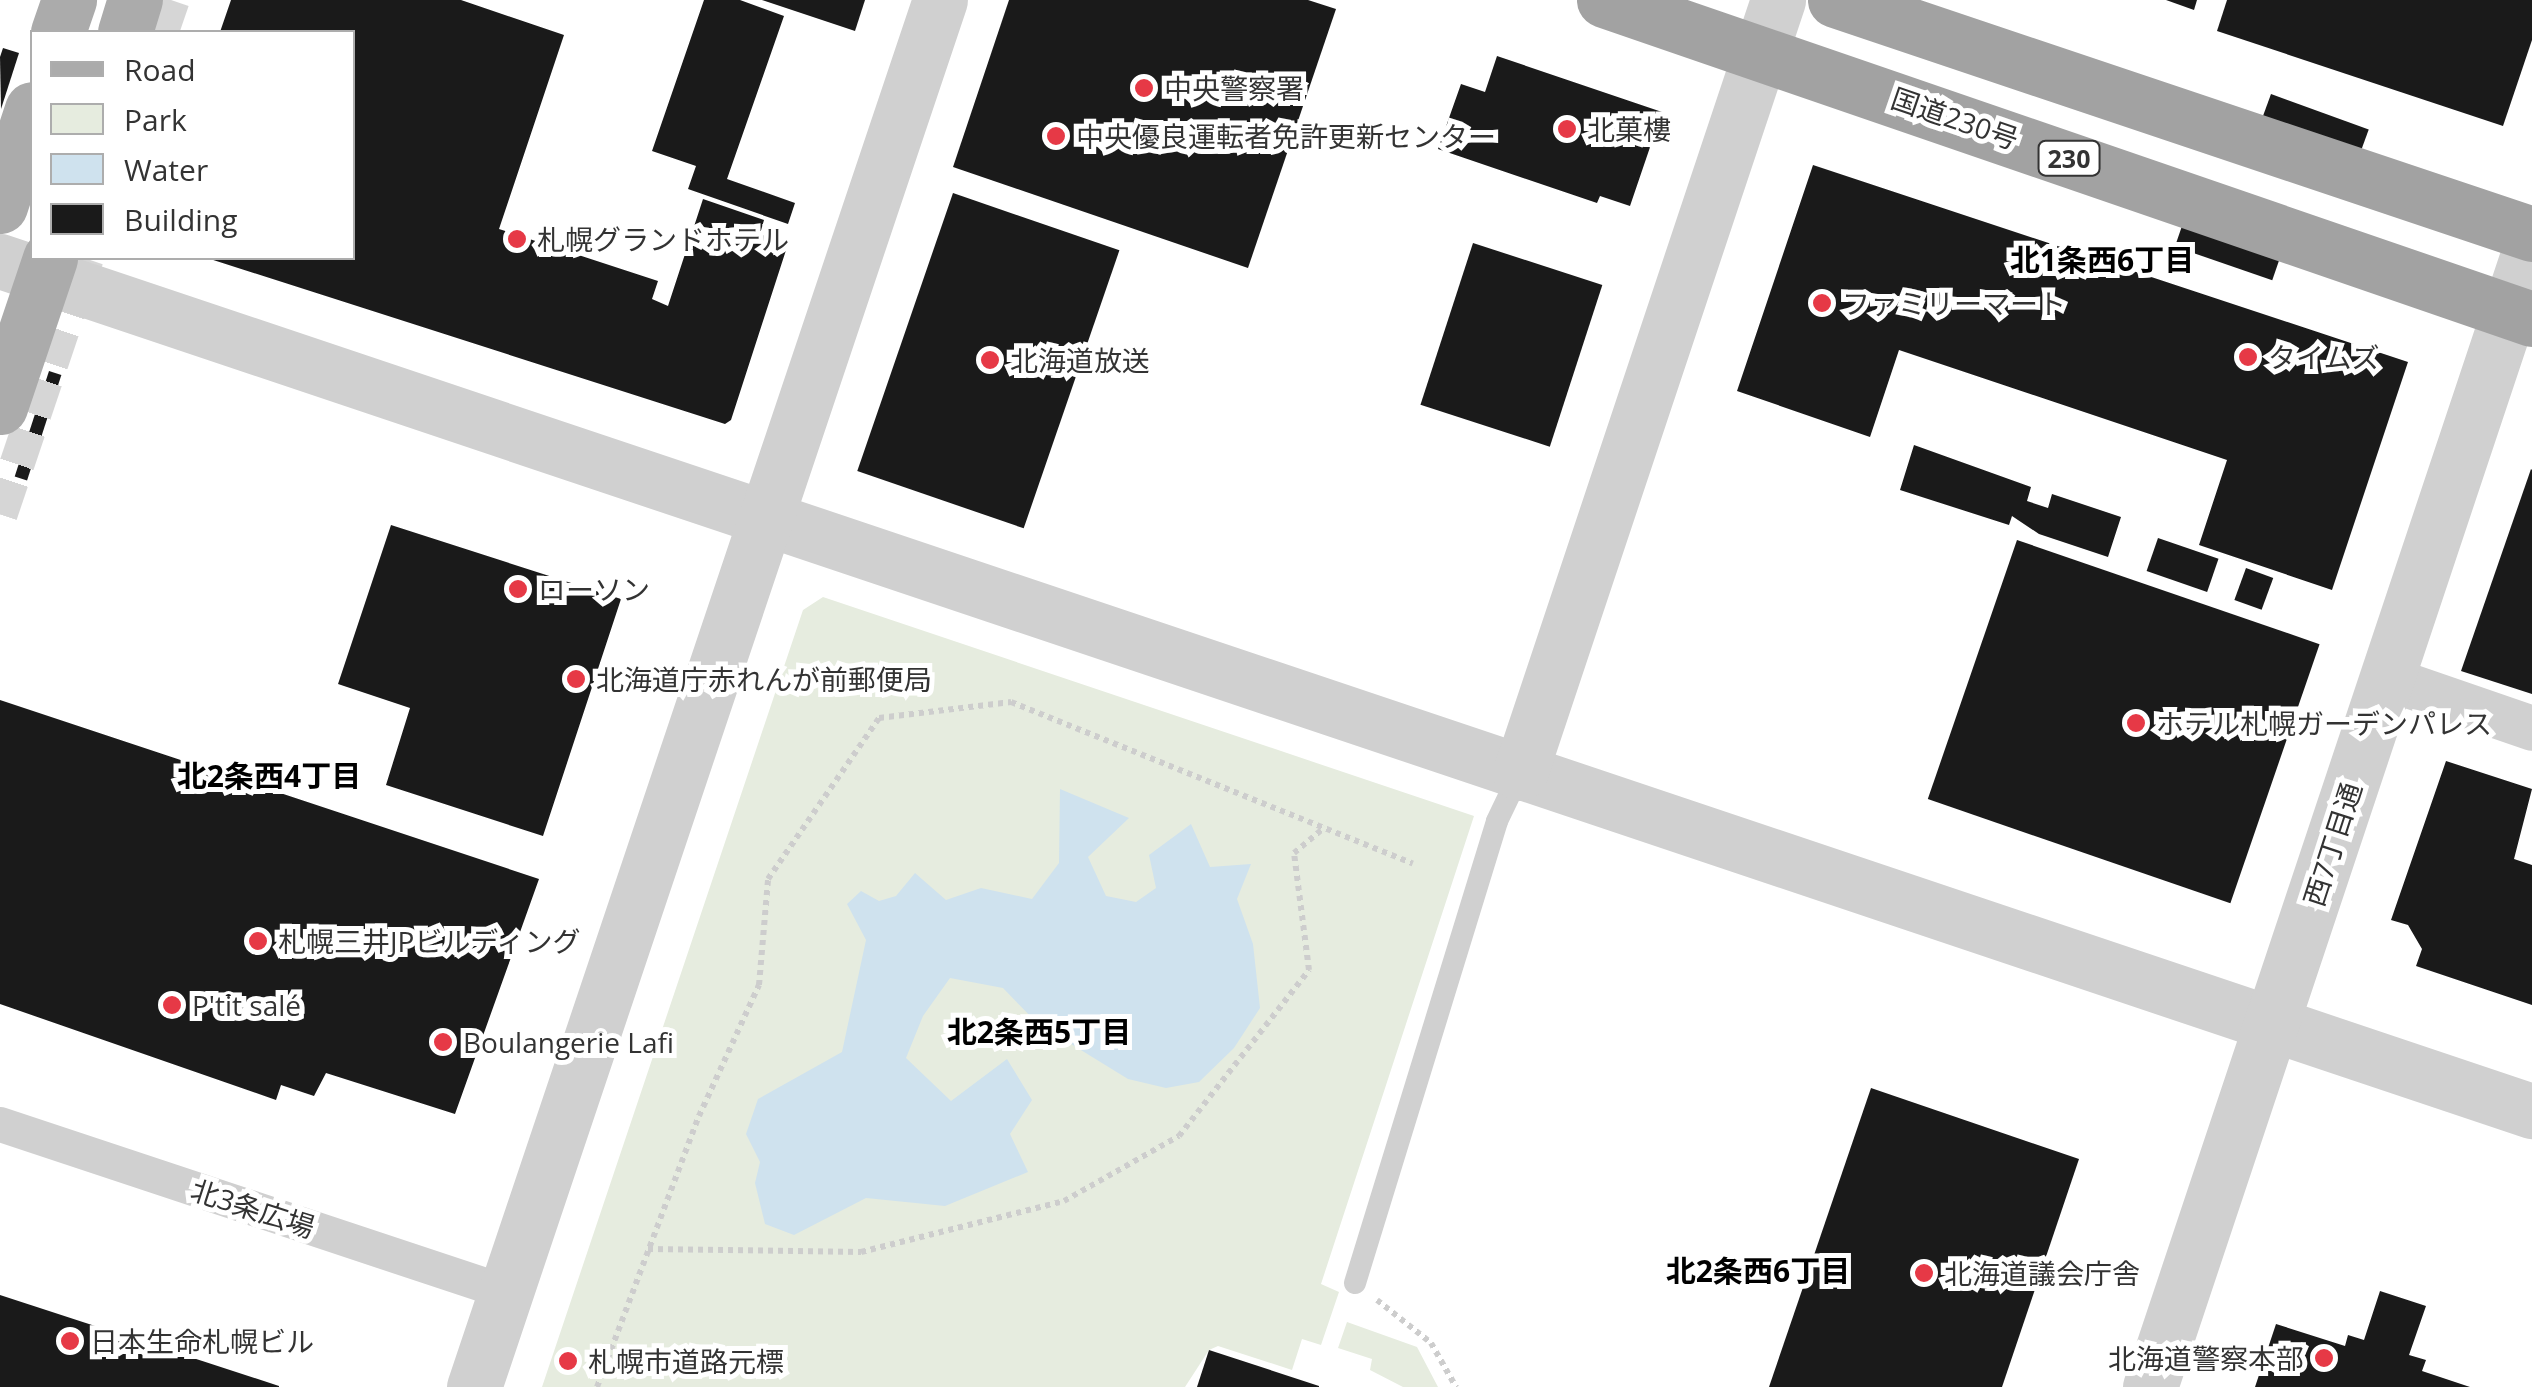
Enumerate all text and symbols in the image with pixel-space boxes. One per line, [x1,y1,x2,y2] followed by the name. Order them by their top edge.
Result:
[30,30,355,260] legend
[124,49,196,90] text: Road
[1164,71,1304,105] place label: 中央警察署
[1133,77,1155,99] marker: 中央警察署
[1887,81,2023,155] street label: 国道230号
[124,99,187,140] text: Park
[1587,112,1671,146] place label: 北菓樓
[1556,118,1578,140] marker: 北菓樓
[1076,119,1496,153] place label: 中央優良運転者免許更新センター
[1045,125,1067,147] marker: 中央優良運転者免許更新センター
[2036,138,2102,178] road number: 230
[124,149,208,190] text: Water
[124,199,238,240] text: Building
[537,222,789,256] place label: 札幌グランドホテル
[506,228,528,250] marker: 札幌グランドホテル
[2010,242,2194,278] district label: 北1条西6丁目
[1842,286,2066,320] place label: ファミリーマート
[1811,292,1833,314] marker: ファミリーマート
[2268,340,2380,374] place label: タイムズ
[1010,343,1150,377] place label: 北海道放送
[2237,346,2259,368] marker: タイムズ
[979,349,1001,371] marker: 北海道放送
[538,572,650,606] place label: ローソン
[507,578,529,600] marker: ローソン
[596,662,932,696] place label: 北海道庁赤れんが前郵便局
[565,668,587,690] marker: 北海道庁赤れんが前郵便局
[2156,706,2492,740] place label: ホテル札幌ガーデンパレス
[2125,712,2147,734] marker: ホテル札幌ガーデンパレス
[177,758,361,794] district label: 北2条西4丁目
[2296,778,2368,910] street label: 西7丁目通
[278,924,582,958] place label: 札幌三井JPビルディング
[247,930,269,952] marker: 札幌三井JPビルディング
[192,988,301,1022] place label: P'tit salé
[161,994,183,1016] marker: P'tit salé
[947,1014,1131,1050] district label: 北2条西5丁目
[463,1025,674,1059] place label: Boulangerie Lafi
[432,1031,454,1053] marker: Boulangerie Lafi
[187,1172,319,1244] street label: 北3条広場
[1666,1253,1850,1289] district label: 北2条西6丁目
[1944,1256,2140,1290] place label: 北海道議会庁舎
[1913,1262,1935,1284] marker: 北海道議会庁舎
[90,1324,314,1358] place label: 日本生命札幌ビル
[59,1330,81,1352] marker: 日本生命札幌ビル
[2108,1341,2304,1375] place label: 北海道警察本部
[588,1344,784,1378] place label: 札幌市道路元標
[2313,1347,2335,1369] marker: 北海道警察本部
[557,1350,579,1372] marker: 札幌市道路元標

